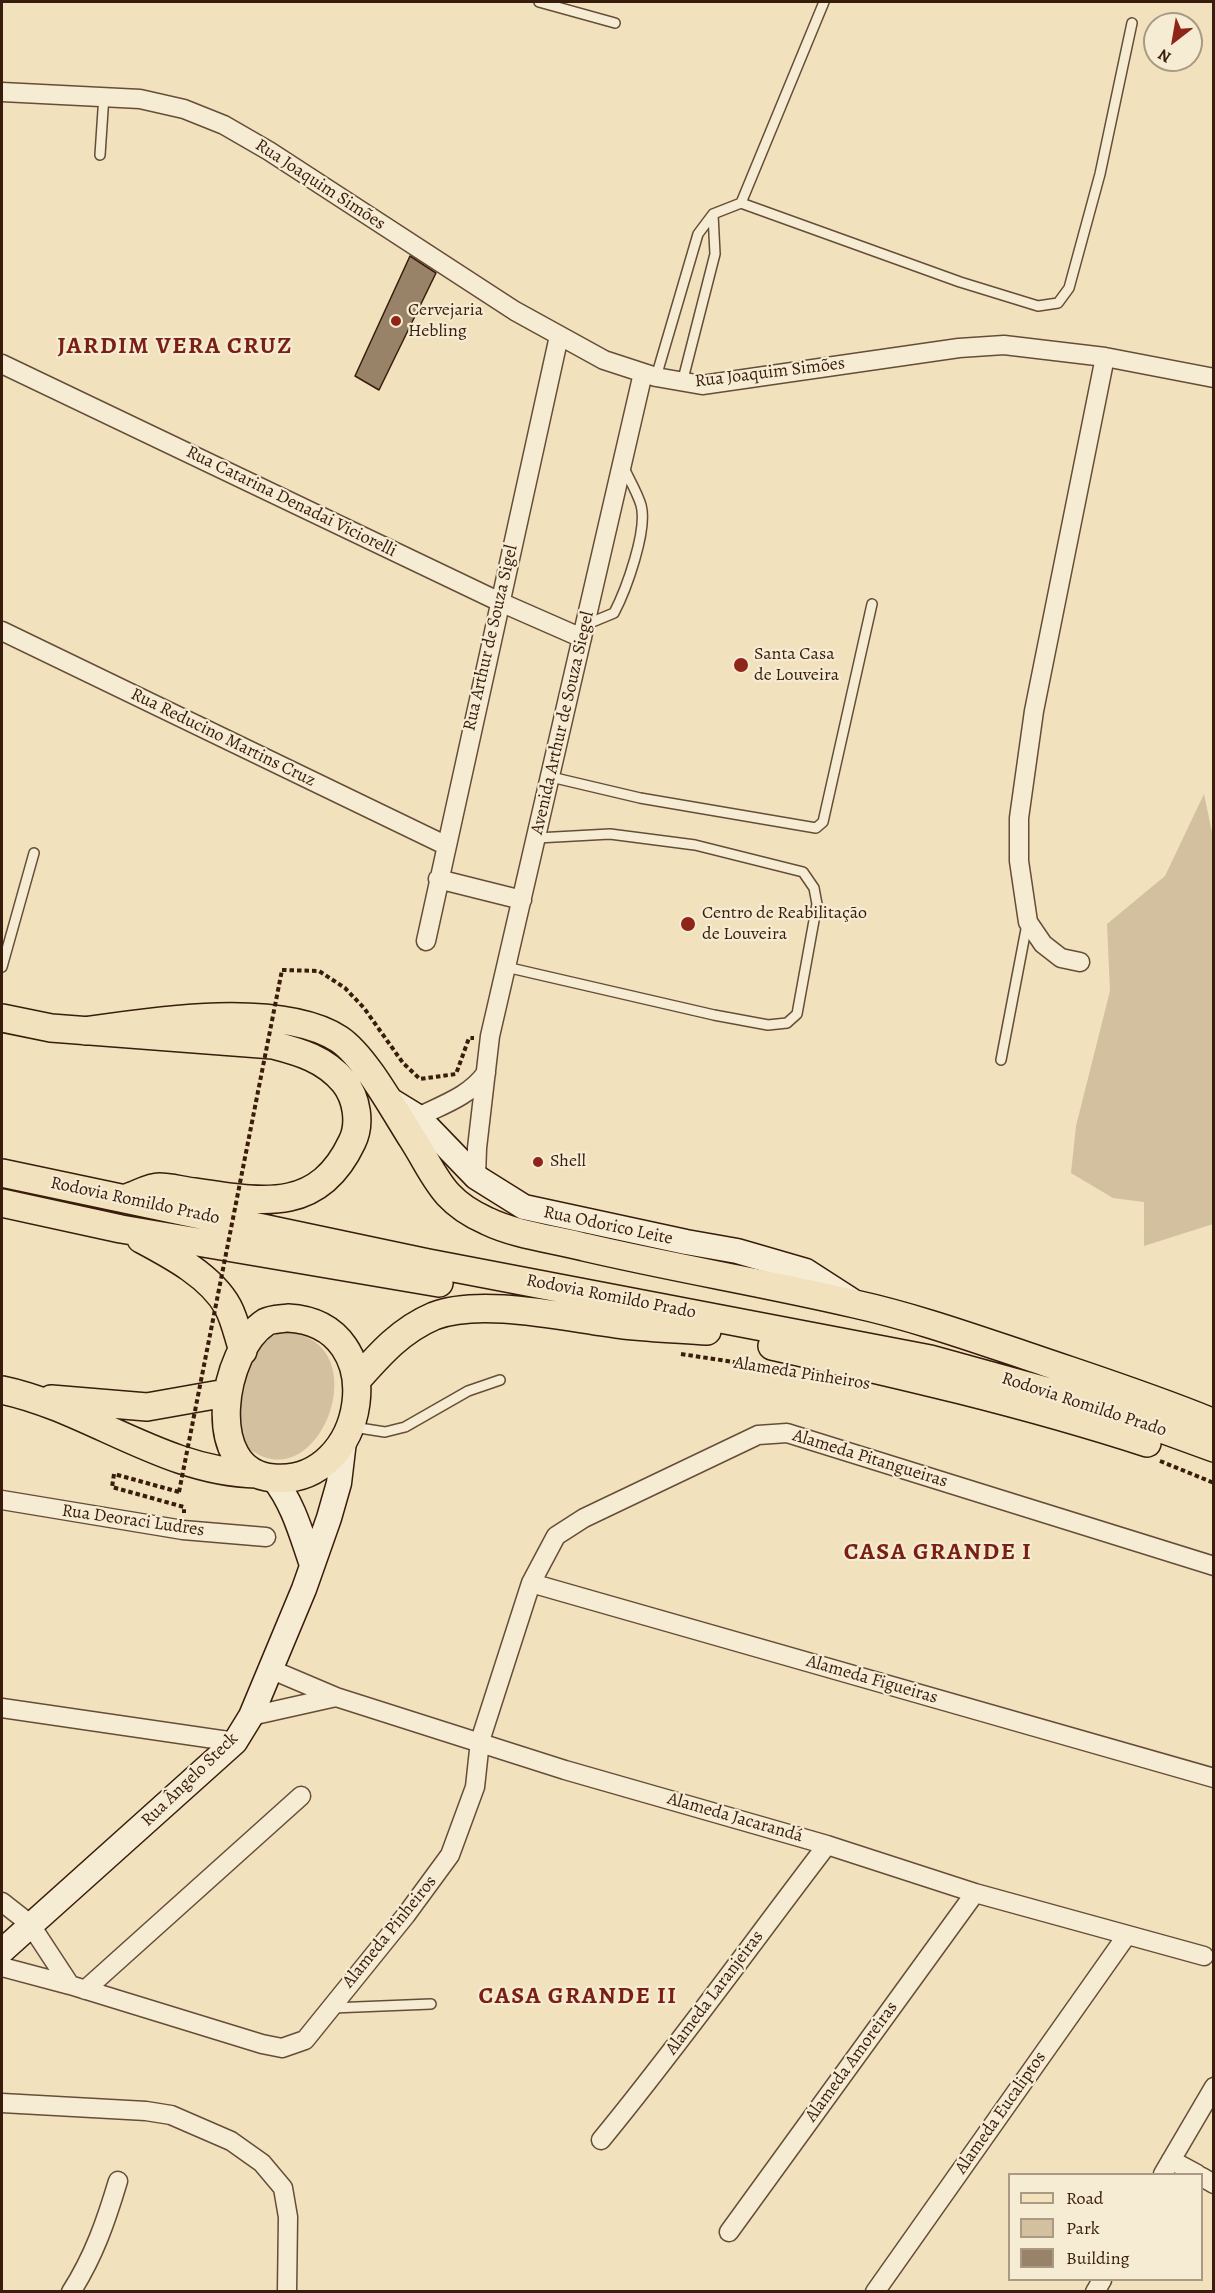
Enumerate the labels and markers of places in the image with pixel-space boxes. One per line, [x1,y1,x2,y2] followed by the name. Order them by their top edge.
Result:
[408,300,483,342] place label: Cervejaria Hebling
[389,314,403,328] marker: Cervejaria Hebling
[754,644,839,686] place label: Santa Casa de Louveira
[732,656,750,674] marker: Santa Casa de Louveira
[702,903,867,946] place label: Centro de Reabilitação de Louveira
[679,915,697,933] marker: Centro de Reabilitação de Louveira
[550,1151,586,1173] place label: Shell
[531,1155,545,1169] marker: Shell

